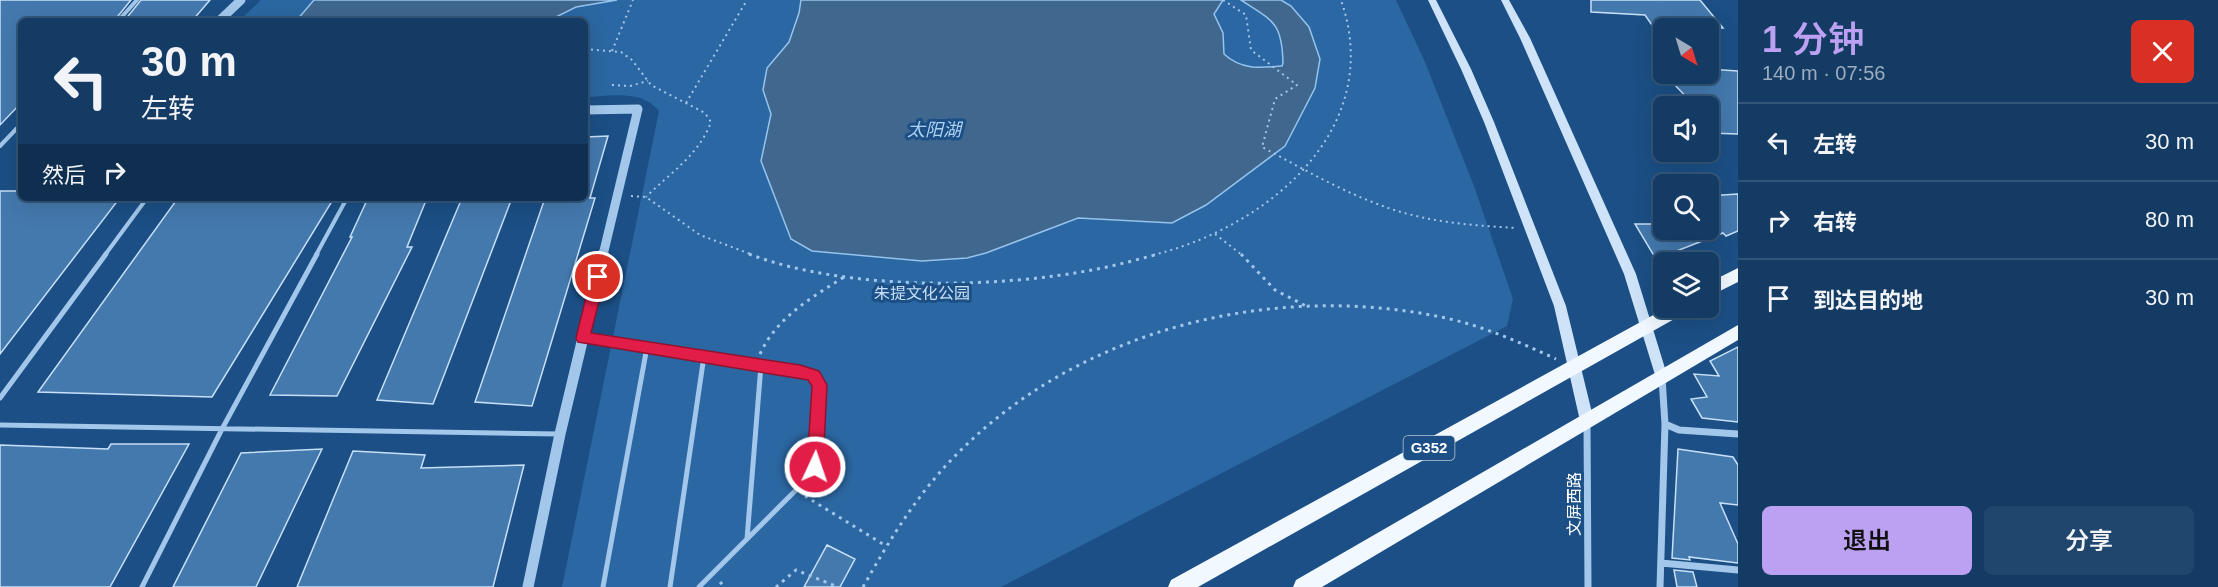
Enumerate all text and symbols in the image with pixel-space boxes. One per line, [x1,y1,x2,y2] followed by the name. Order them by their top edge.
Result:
[1653,18,1719,84] north arrow
[1653,18,1719,318] map controls
[1762,19,1864,60] text: 1 分钟
[2131,20,2194,83] button: close
[141,38,237,85] text: 30 m
[42,42,120,120] icon: left
[1762,62,1885,84] text: 140 m · 07:56
[141,94,195,124] text: 左转
[1653,96,1719,162] button: sound
[907,120,964,140] water label: 太阳湖
[1762,126,1795,159] icon: left
[2145,129,2194,154] text: 30 m
[1813,132,1857,157] text: 左转
[98,156,131,189] icon: right
[42,163,86,188] text: 然后
[1653,174,1719,240] button: search
[1762,204,1795,237] icon: right
[2145,207,2194,232] text: 80 m
[1813,210,1857,235] text: 右转
[572,251,623,302] pin
[1653,252,1719,318] button: layers
[581,260,614,293] icon: arrive
[1762,282,1795,315] icon: arrive
[874,285,970,302] park label: 朱提文化公园
[2145,285,2194,310] text: 30 m
[1813,288,1923,313] text: 到达目的地
[783,435,847,499] position arrow
[1404,436,1454,460] road number: G352
[1566,472,1583,536] street label: 文屏西路
[1762,506,1972,575] button: 退出
[1984,506,2194,575] button: 分享

